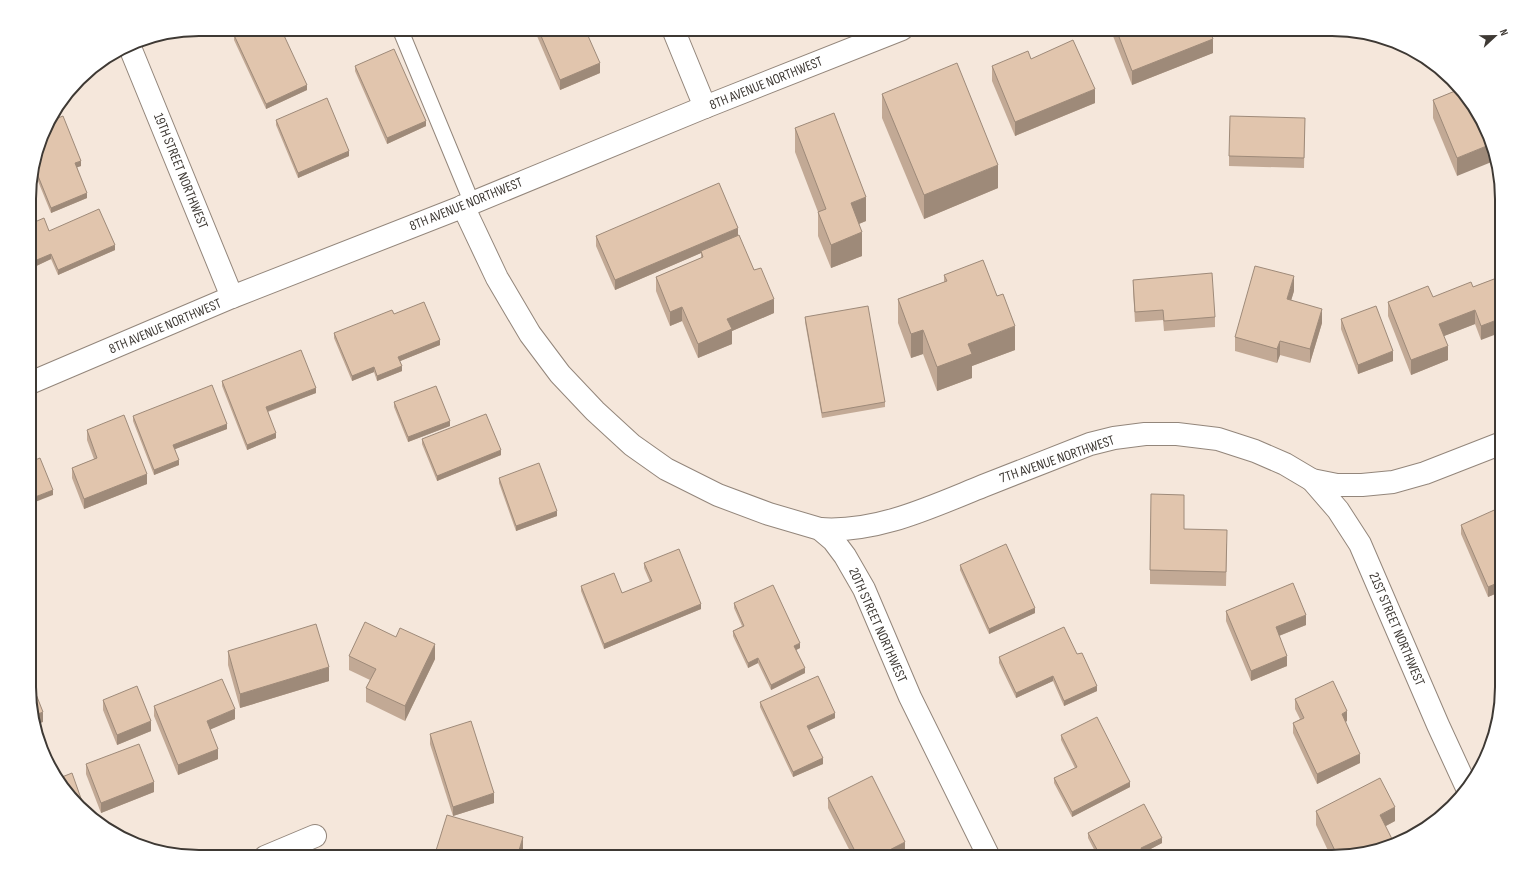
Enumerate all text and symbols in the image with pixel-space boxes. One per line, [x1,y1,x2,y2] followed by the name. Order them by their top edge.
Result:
[1475,16,1515,56] north arrow
[1497,27,1511,38] text: N
[707,52,825,113] street label: 8TH AVENUE NORTHWEST
[150,111,212,232] street label: 19TH STREET NORTHWEST
[407,173,525,234] street label: 8TH AVENUE NORTHWEST
[106,295,224,357] street label: 8TH AVENUE NORTHWEST
[997,431,1117,487] street label: 7TH AVENUE NORTHWEST
[845,565,911,685] street label: 20TH STREET NORTHWEST
[1365,570,1429,689] street label: 21ST STREET NORTHWEST

